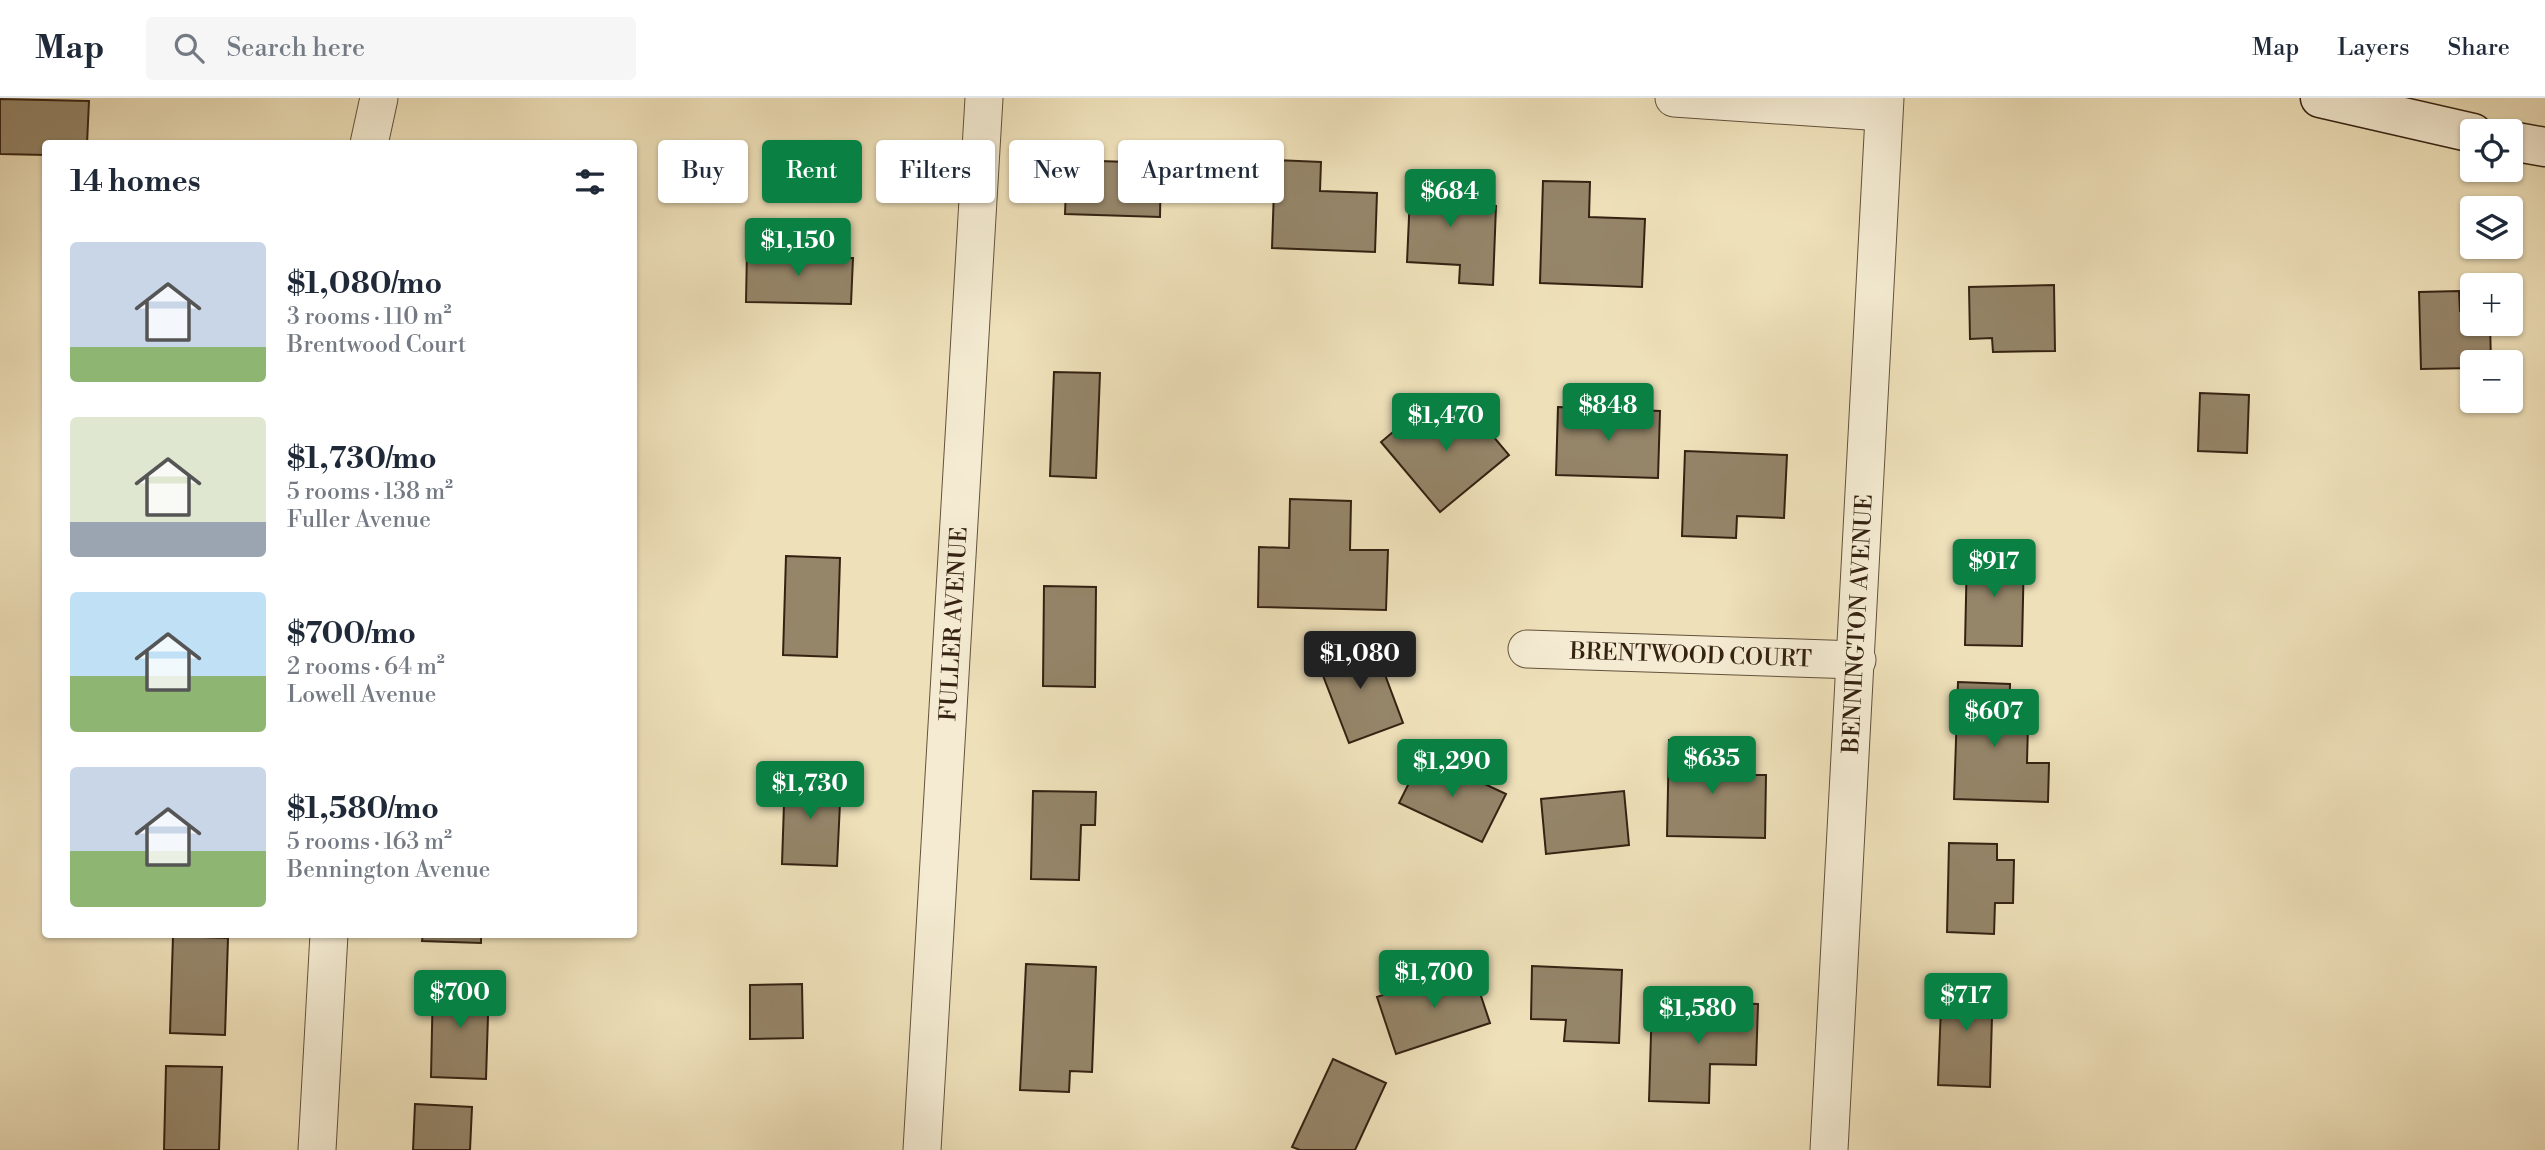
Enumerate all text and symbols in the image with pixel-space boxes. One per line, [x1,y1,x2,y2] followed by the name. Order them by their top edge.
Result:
[146,17,636,80] search box
[35,28,104,69] text: Map
[170,29,208,67] icon: search
[226,32,365,64] text: Search here
[2252,33,2299,63] text: Map
[2337,33,2409,63] text: Layers
[2447,33,2510,63] text: Share
[2460,119,2523,413] map controls
[2460,119,2523,182] button: locate
[658,140,748,203] chip: Buy
[762,140,862,203] chip: Rent
[876,140,995,203] chip: Filters
[1009,140,1104,203] chip: New
[1118,140,1284,203] chip: Apartment
[70,163,201,201] text: 14 homes
[571,163,609,201] icon: filters
[1409,170,1491,229] pin: $684
[1421,178,1479,206] text: $684
[2460,196,2523,259] button: layers
[741,218,855,278] pin: $1,150
[761,227,835,255] text: $1,150
[287,265,442,303] text: $1,080/mo
[126,270,210,354] icon: home
[2460,273,2523,336] button: +
[287,303,451,331] text: 3 rooms · 110 m²
[287,331,466,359] text: Brentwood Court
[2460,350,2523,413] button: −
[1567,384,1649,443] pin: $848
[1579,392,1637,420] text: $848
[1389,394,1503,453] pin: $1,470
[1408,402,1484,430] text: $1,470
[287,440,437,478] text: $1,730/mo
[126,445,210,529] icon: home
[287,478,453,506] text: 5 rooms · 138 m²
[1837,494,1879,755] street label: BENNINGTON AVENUE
[287,506,431,534] text: Fuller Avenue
[934,526,974,722] street label: FULLER AVENUE
[1953,540,2035,599] pin: $917
[1969,548,2019,576] text: $917
[287,615,416,653] text: $700/mo
[126,620,210,704] icon: home
[1303,632,1417,691] pin: $1,080
[1568,637,1813,673] street label: BRENTWOOD COURT
[1320,640,1400,668] text: $1,080
[287,653,445,681] text: 2 rooms · 64 m²
[287,681,436,709] text: Lowell Avenue
[1953,690,2035,749] pin: $607
[1965,698,2023,726] text: $607
[1671,736,1753,796] pin: $635
[1395,740,1509,799] pin: $1,290
[1684,745,1740,773] text: $635
[1413,748,1491,776] text: $1,290
[753,762,867,821] pin: $1,730
[772,770,848,798] text: $1,730
[287,790,439,828] text: $1,580/mo
[126,795,210,879] icon: home
[287,828,452,856] text: 5 rooms · 163 m²
[287,856,490,884] text: Bennington Avenue
[1377,950,1491,1010] pin: $1,700
[1395,959,1473,987] text: $1,700
[419,970,501,1030] pin: $700
[1925,974,2007,1033] pin: $717
[430,979,490,1007] text: $700
[1940,982,1992,1010] text: $717
[1641,986,1755,1046] pin: $1,580
[1659,995,1737,1023] text: $1,580

